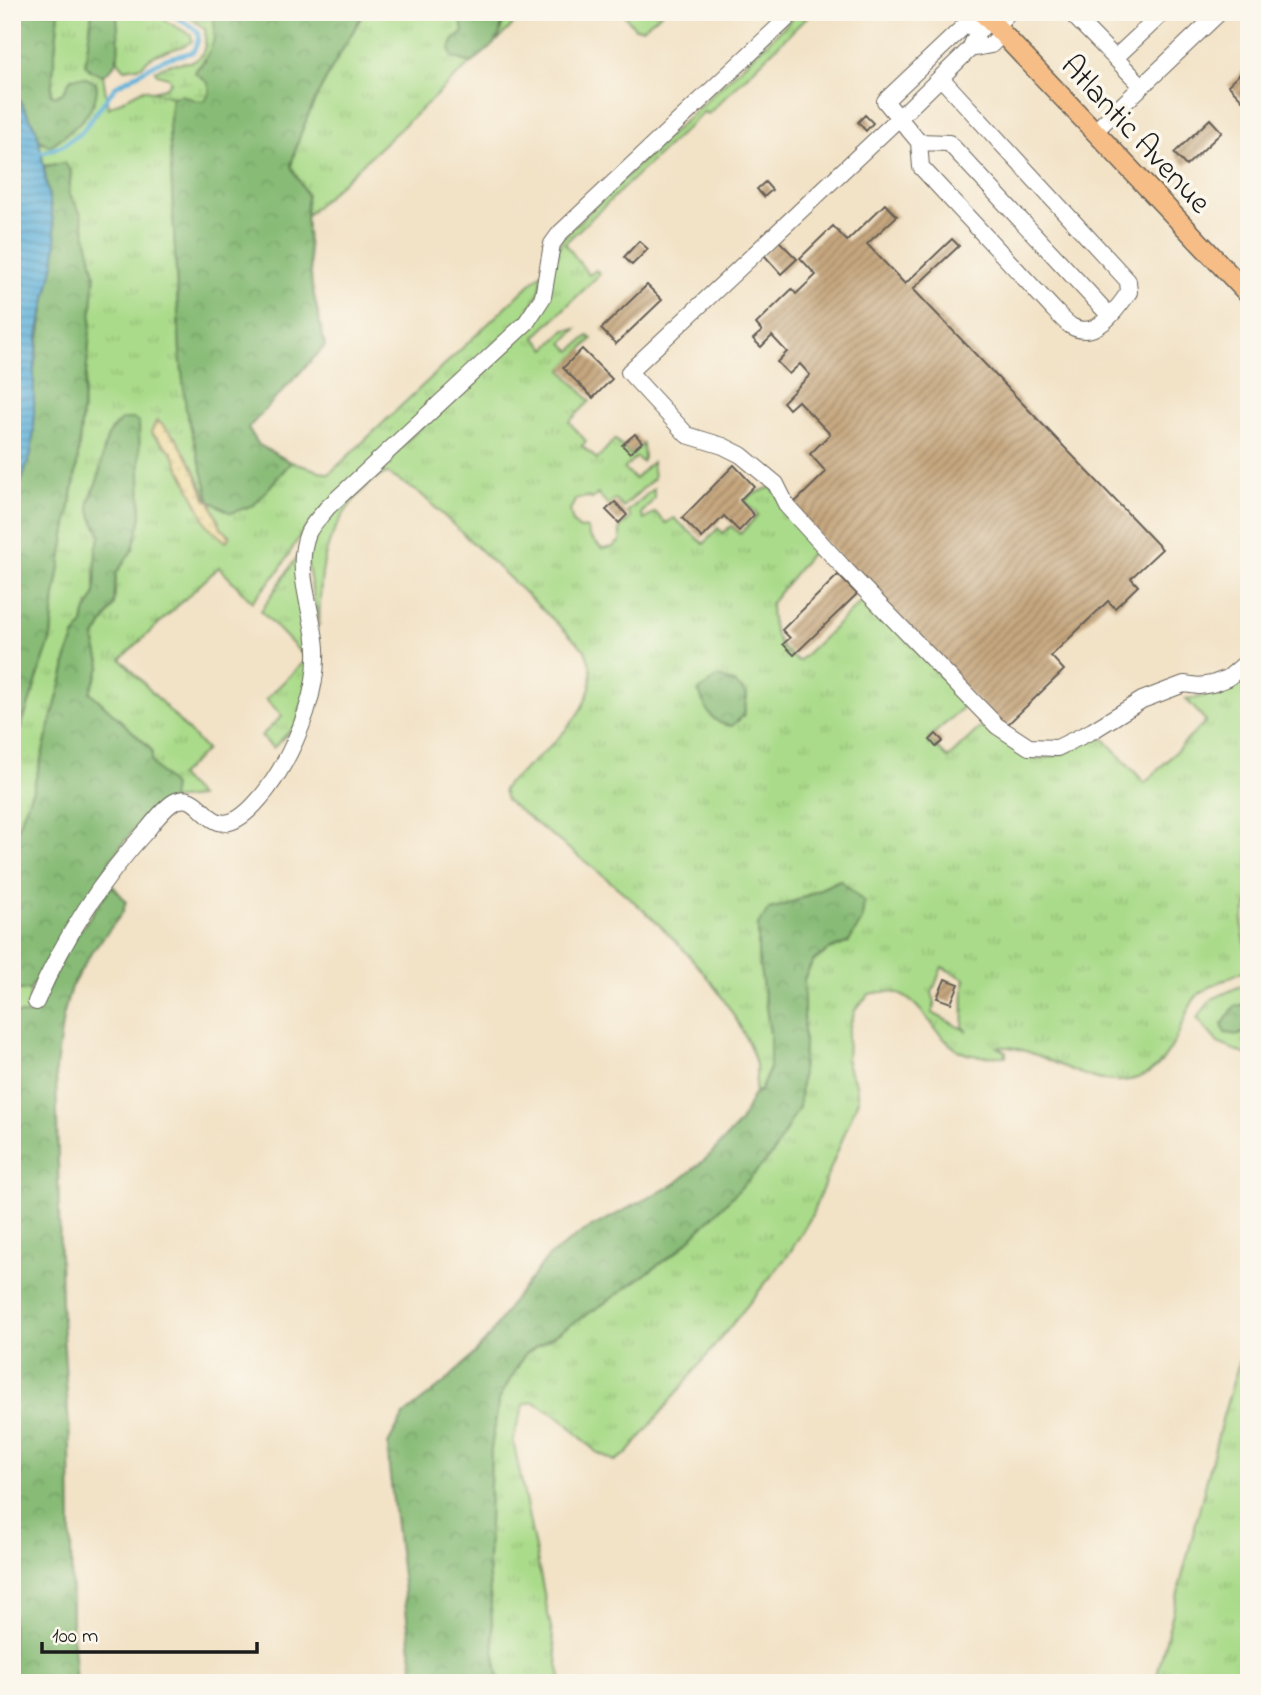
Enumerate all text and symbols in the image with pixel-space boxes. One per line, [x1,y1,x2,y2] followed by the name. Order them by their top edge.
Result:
[1048,45,1221,226] street label: Atlantic Avenue
[42,1611,257,1655] scale bar
[52,1622,98,1652] text: 100 m

